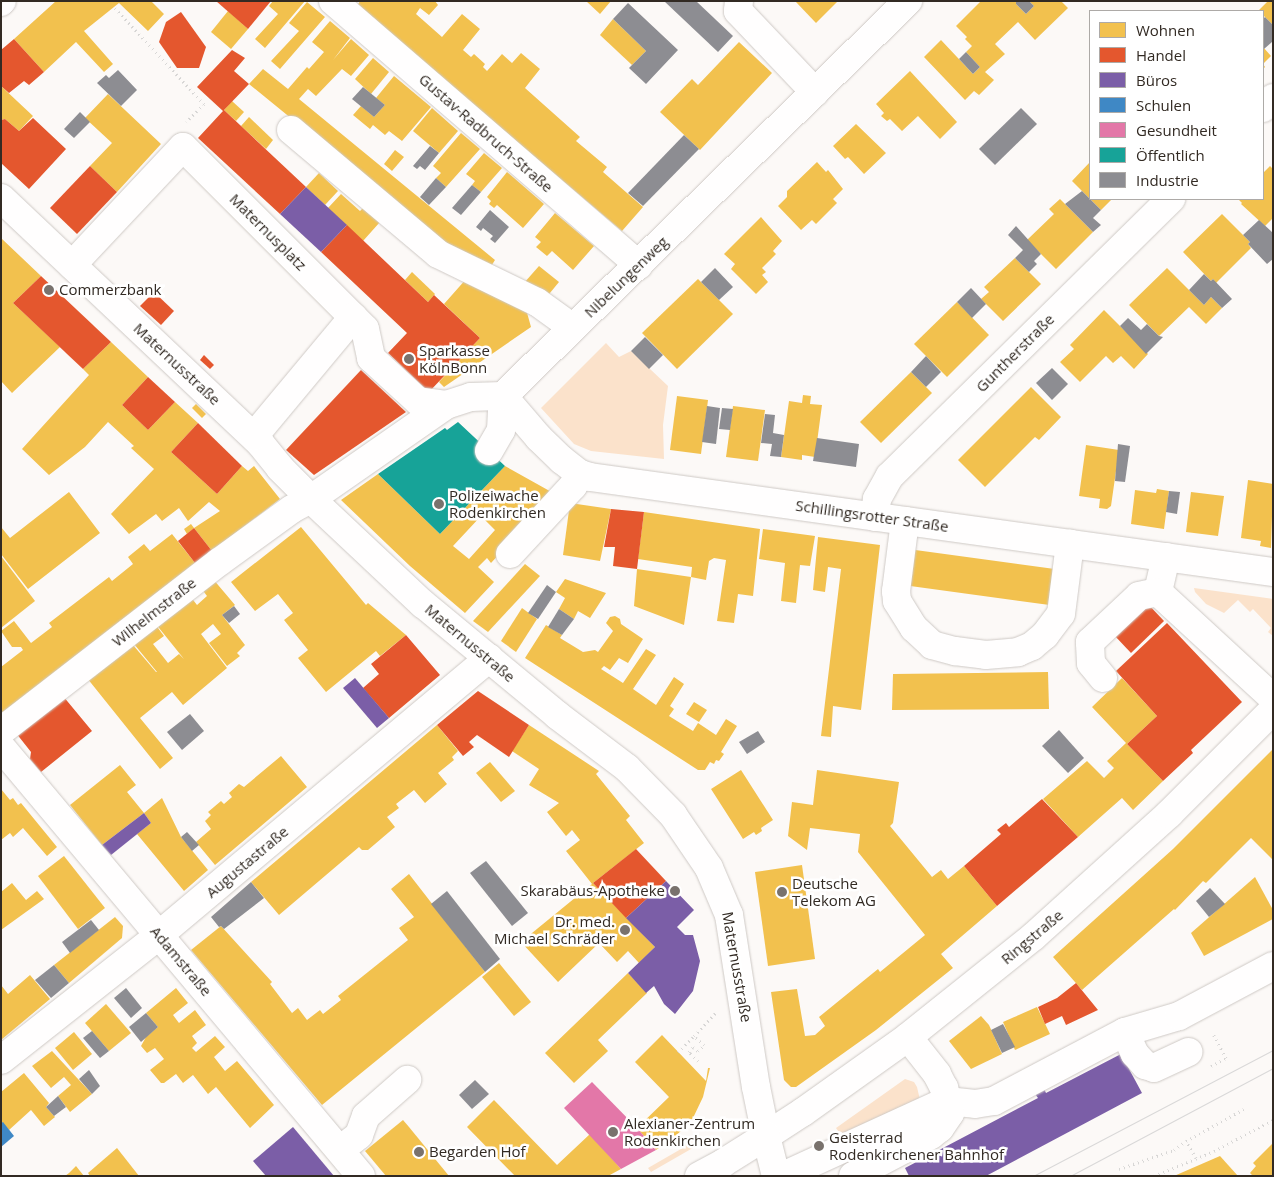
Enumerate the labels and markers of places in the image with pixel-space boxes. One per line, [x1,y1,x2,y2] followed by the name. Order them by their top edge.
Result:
[59,281,161,299] place label: Commerzbank
[43,284,55,296] marker: Commerzbank
[419,341,490,376] place label: Sparkasse KölnBonn
[403,353,415,365] marker: Sparkasse KölnBonn
[449,486,546,521] place label: Polizeiwache Rodenkirchen
[433,498,445,510] marker: Polizeiwache Rodenkirchen
[792,874,876,909] place label: Deutsche Telekom AG
[520,882,665,900] place label: Skarabäus-Apotheke
[669,885,681,897] marker: Skarabäus-Apotheke
[776,886,788,898] marker: Deutsche Telekom AG
[494,912,615,947] place label: Dr. med. Michael Schräder
[619,924,631,936] marker: Dr. med. Michael Schräder
[624,1114,755,1149] place label: Alexianer-Zentrum Rodenkirchen
[606,1125,620,1139] marker: Alexianer-Zentrum Rodenkirchen
[829,1128,1004,1163] place label: Geisterrad Rodenkirchener Bahnhof
[813,1140,825,1152] marker: Geisterrad Rodenkirchener Bahnhof
[429,1143,526,1161] place label: Begarden Hof
[413,1146,425,1158] marker: Begarden Hof

